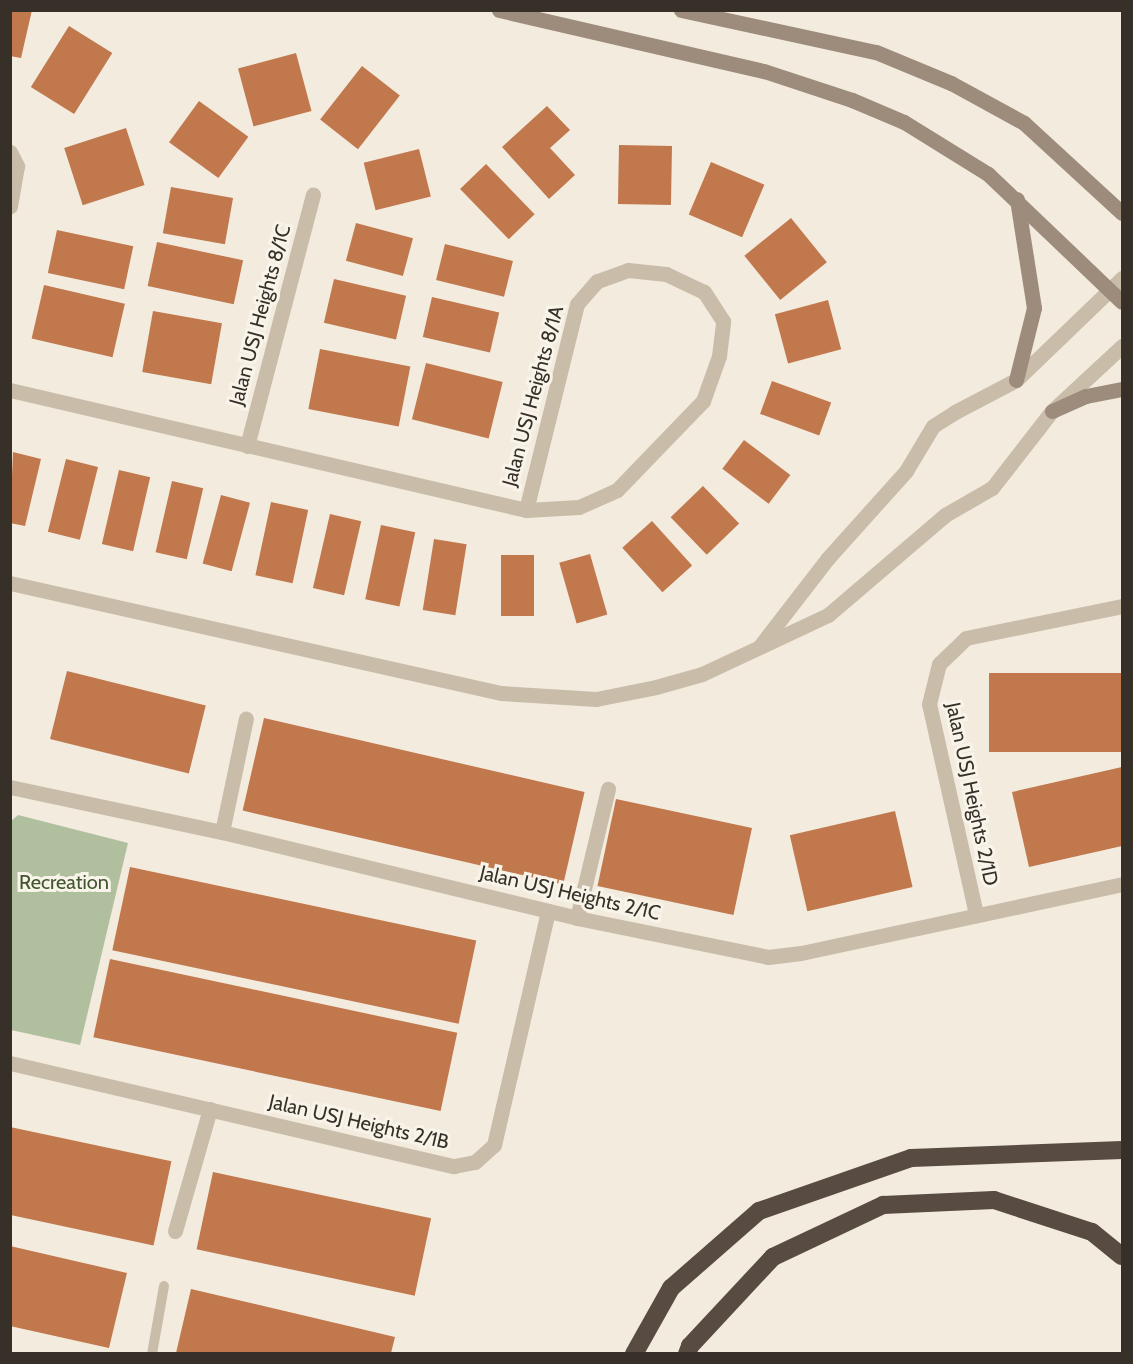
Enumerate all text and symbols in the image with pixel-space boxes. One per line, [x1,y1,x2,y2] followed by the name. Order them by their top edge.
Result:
[224,222,296,408] street label: Jalan USJ Heights 8/1C
[497,303,569,489] street label: Jalan USJ Heights 8/1A
[941,700,1003,888] street label: Jalan USJ Heights 2/1D
[477,861,663,925] street label: Jalan USJ Heights 2/1C
[19,870,109,894] park label: Recreation
[267,1090,451,1154] street label: Jalan USJ Heights 2/1B

